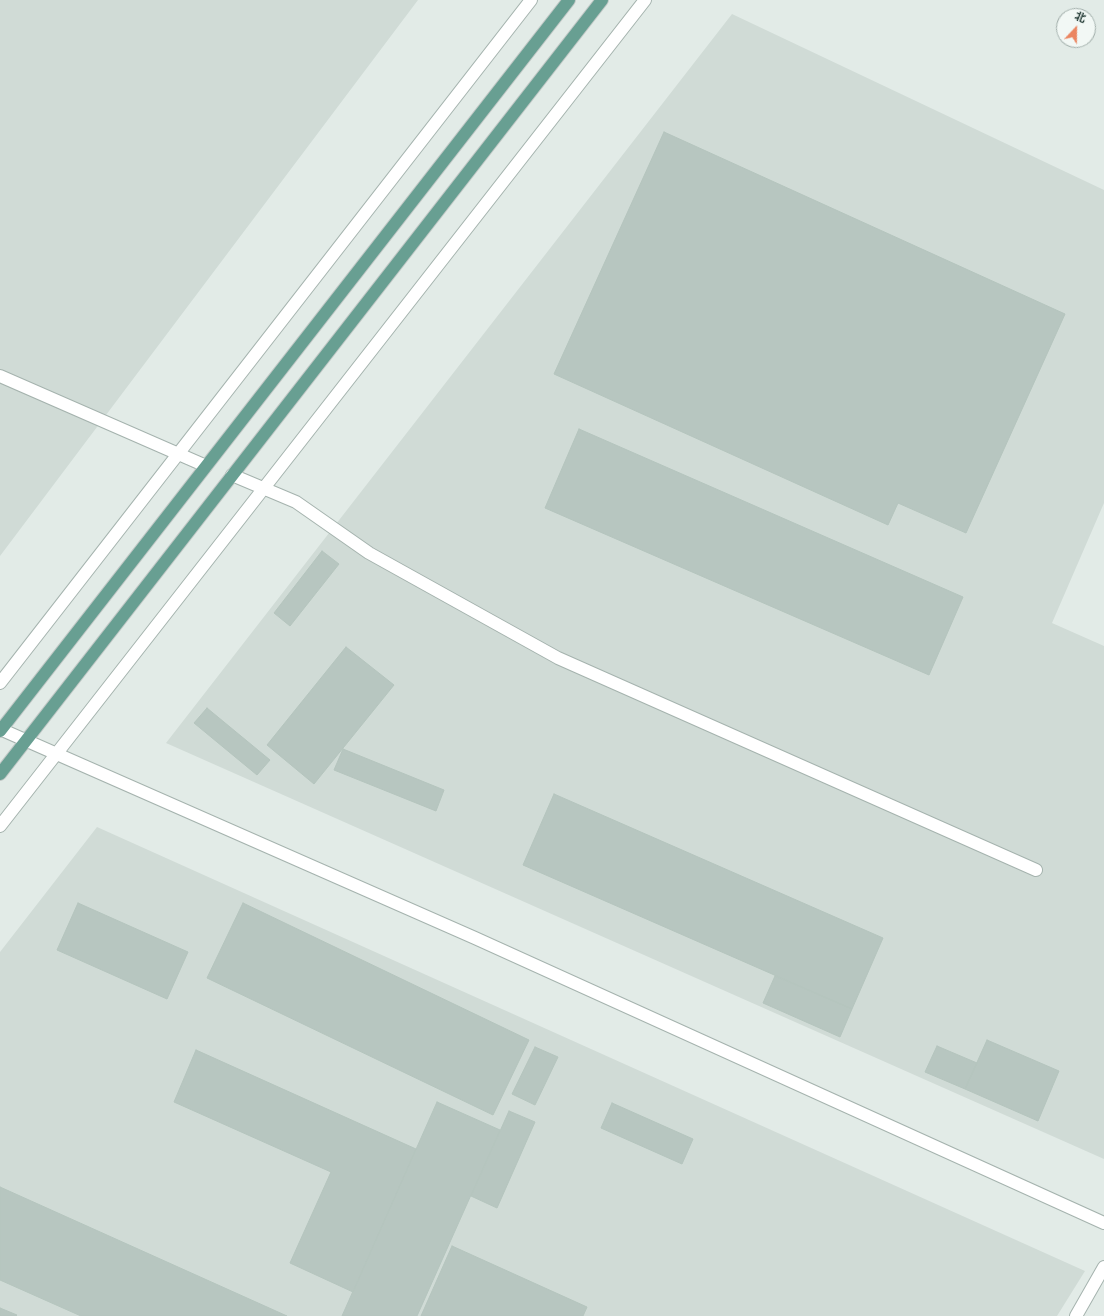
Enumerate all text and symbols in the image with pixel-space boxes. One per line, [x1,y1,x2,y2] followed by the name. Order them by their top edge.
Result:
[1056,8,1096,48] north arrow
[1072,8,1088,26] text: 北

